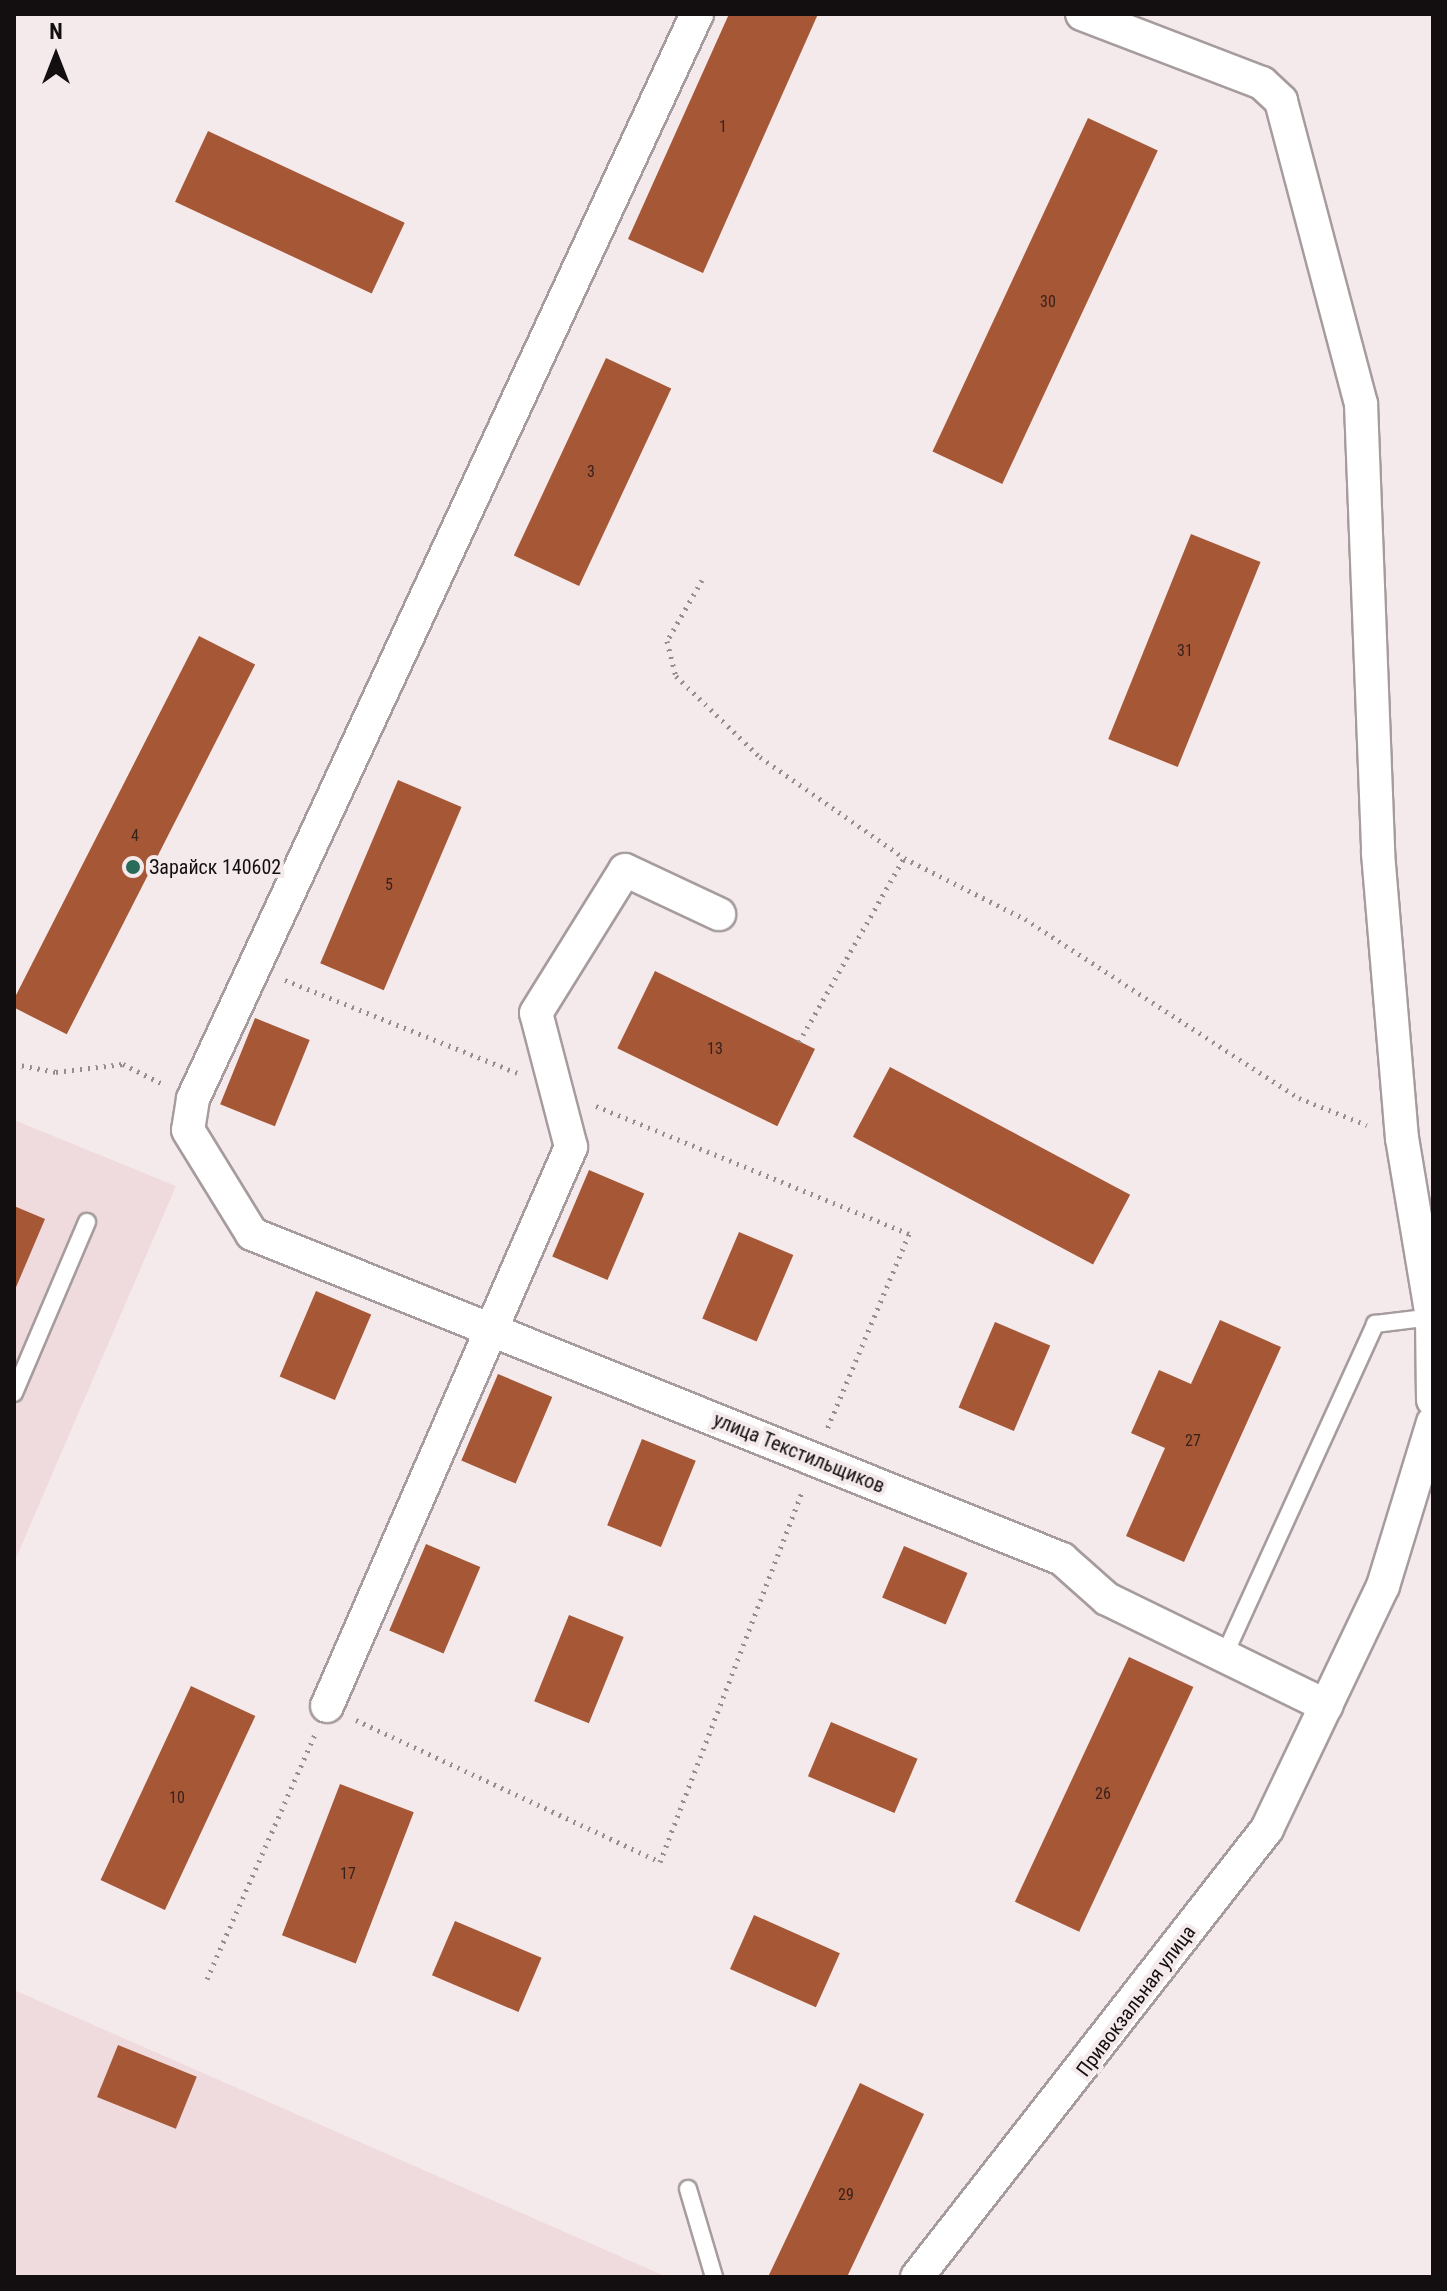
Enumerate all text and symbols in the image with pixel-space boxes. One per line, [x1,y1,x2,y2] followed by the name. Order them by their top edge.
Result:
[16,16,96,96] north arrow
[49,19,63,44] text: N
[719,117,727,137] house number: 1
[1040,292,1056,312] house number: 30
[587,462,595,482] house number: 3
[1177,641,1193,661] house number: 31
[131,826,139,846] house number: 4
[149,855,281,879] place label: Зарайск 140602
[124,858,142,876] marker: Зарайск 140602
[385,875,393,895] house number: 5
[707,1039,723,1059] house number: 13
[710,1408,888,1498] street label: улица Текстильщиков
[1185,1431,1201,1451] house number: 27
[1095,1784,1111,1804] house number: 26
[169,1788,185,1808] house number: 10
[340,1864,356,1884] house number: 17
[1071,1921,1201,2081] street label: Привокзальная улица
[838,2185,854,2205] house number: 29

